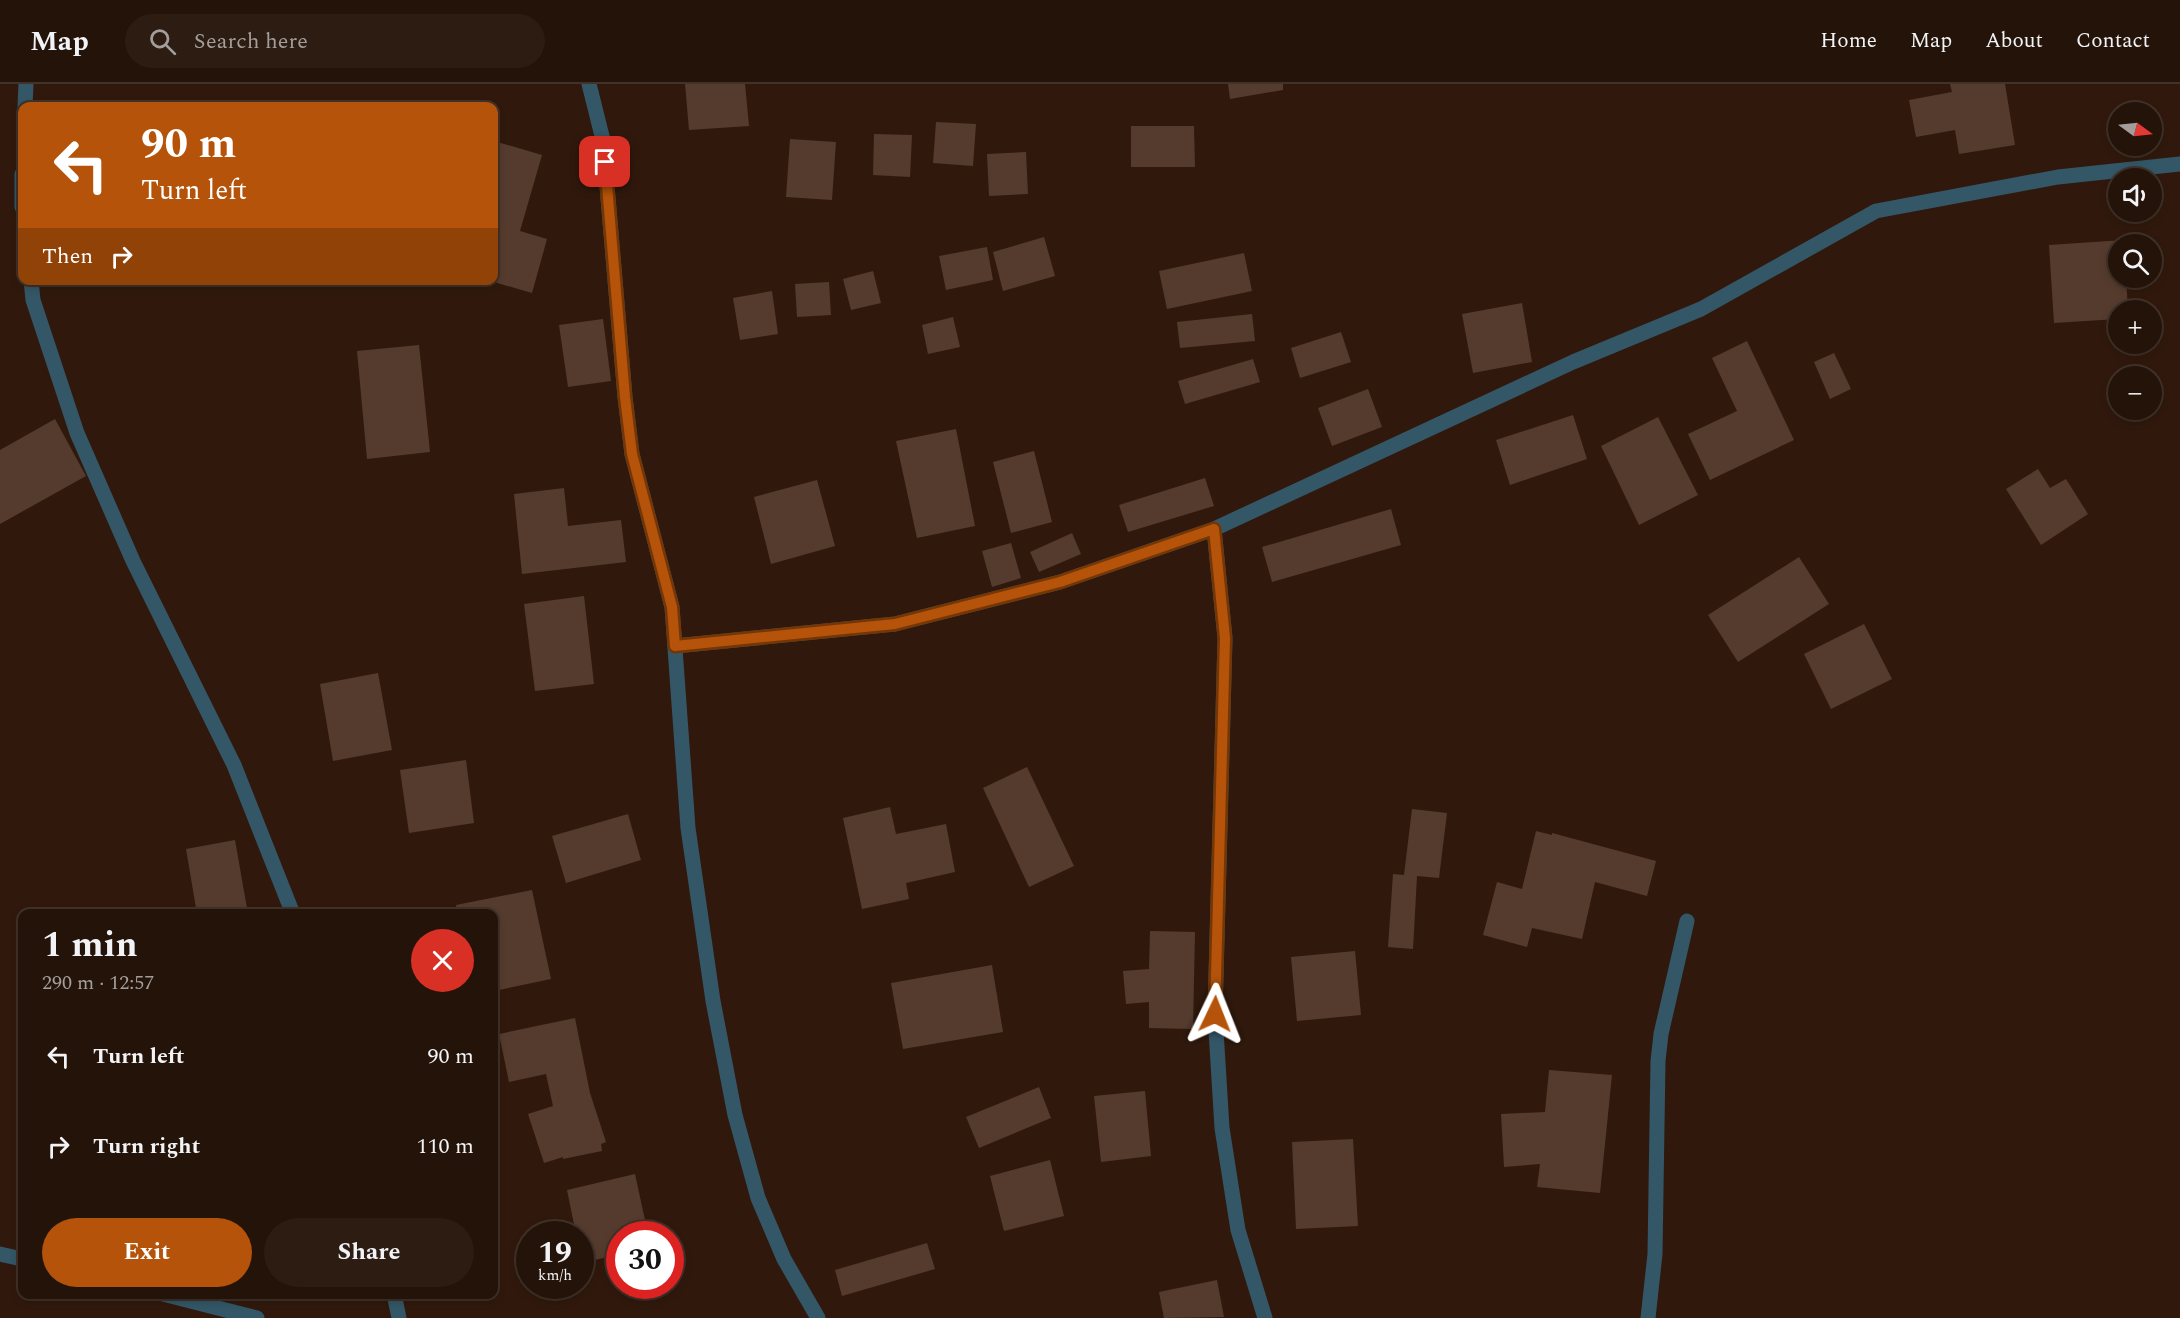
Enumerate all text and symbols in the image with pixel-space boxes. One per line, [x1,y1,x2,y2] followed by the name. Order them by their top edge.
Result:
[125,14,545,68] search box
[30,20,89,63] text: Map
[146,25,179,58] icon: search
[194,25,308,58] text: Search here
[1820,25,1877,57] text: Home
[1910,25,1952,57] text: Map
[1985,25,2043,57] text: About
[2076,25,2150,57] text: Contact
[2108,102,2162,156] north arrow
[2108,102,2162,420] map controls
[141,113,236,176] text: 90 m
[42,126,120,204] icon: left
[579,136,630,187] pin
[588,145,621,178] icon: arrive
[2108,168,2162,222] button: sound
[141,170,247,212] text: Turn left
[2108,234,2162,288] button: search
[42,240,93,273] text: Then
[105,240,138,273] icon: right
[2108,300,2162,354] button: +
[2108,366,2162,420] button: −
[42,918,138,973] text: 1 min
[411,929,474,992] button: close
[42,968,154,998] text: 290 m · 12:57
[1183,982,1247,1046] position arrow
[42,1040,75,1073] icon: left
[93,1040,185,1073] text: Turn left
[428,1040,474,1073] text: 90 m
[42,1130,75,1163] icon: right
[93,1130,200,1163] text: Turn right
[417,1130,474,1163] text: 110 m
[42,1218,252,1287] button: Exit
[264,1218,474,1287] button: Share
[606,1221,684,1299] speed limit sign: 30
[538,1230,572,1276] text: 19
[538,1264,572,1287] text: km/h

